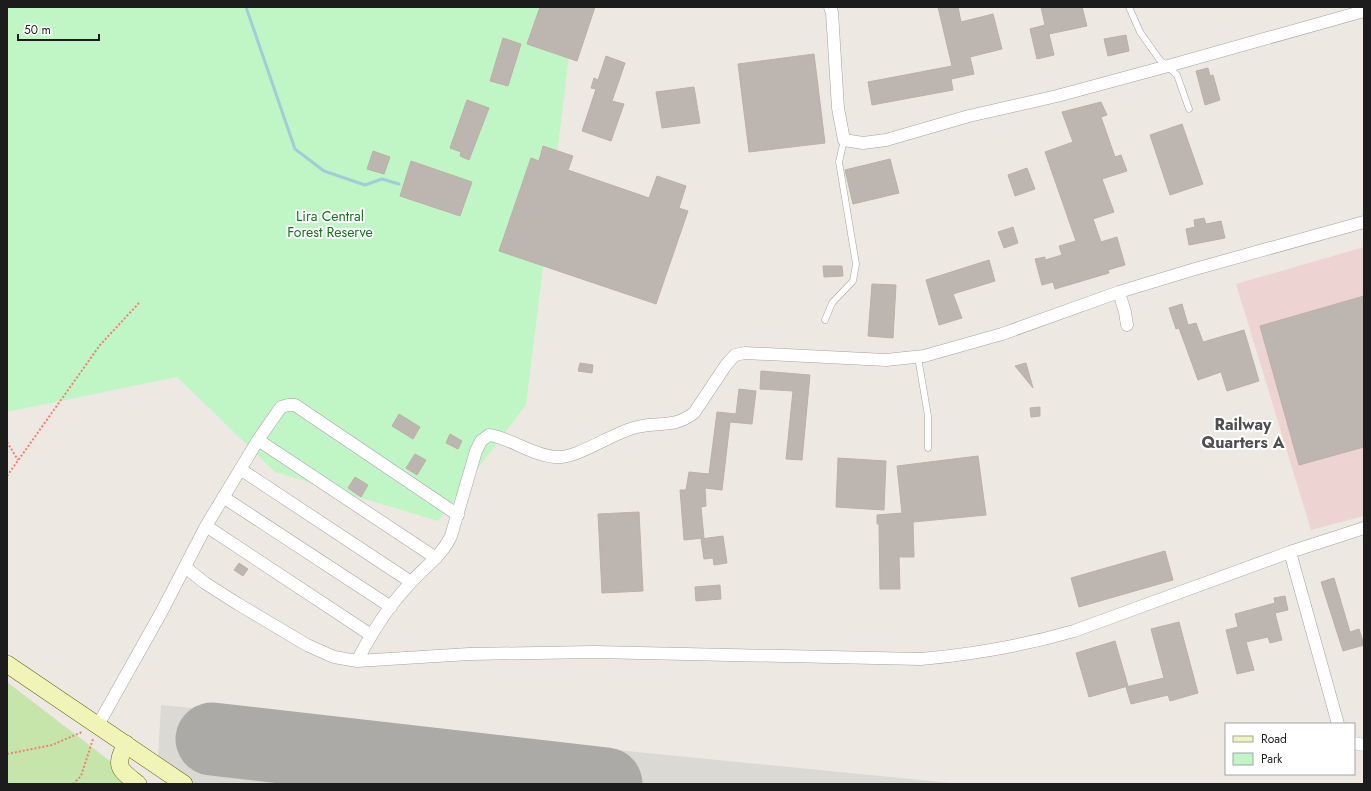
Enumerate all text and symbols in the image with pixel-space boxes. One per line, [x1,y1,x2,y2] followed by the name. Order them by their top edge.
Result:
[18,16,99,42] scale bar
[24,21,51,39] text: 50 m
[287,206,373,242] park label: Lira Central Forest Reserve
[1202,413,1285,454] district label: Railway Quarters A
[1225,723,1355,775] legend
[1261,730,1287,748] text: Road
[1261,750,1283,768] text: Park

